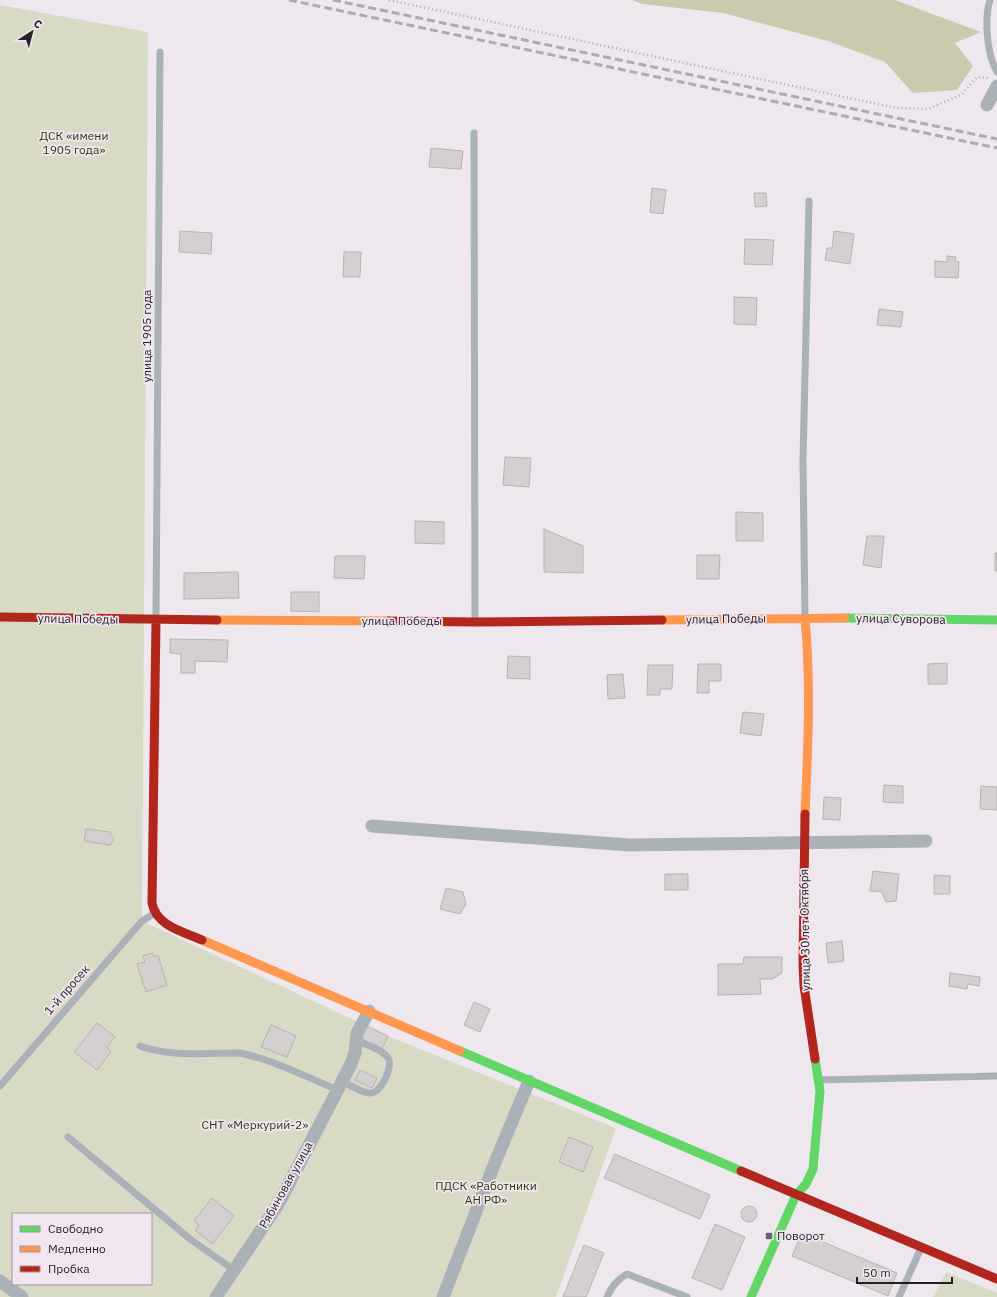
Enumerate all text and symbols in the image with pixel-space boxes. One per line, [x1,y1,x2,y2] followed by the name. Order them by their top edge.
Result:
[12,12,52,52] north arrow
[31,16,45,32] text: С
[40,128,108,157] park label: ДСК «имени 1905 года»
[139,289,154,382] street label: улица 1905 года
[38,610,118,627] street label: улица Победы
[686,610,766,627] street label: улица Победы
[856,610,947,627] street label: улица Суворова
[362,613,442,628] street label: улица Победы
[796,869,813,991] street label: улица 30 лет Октября
[41,961,93,1018] street label: 1-й просек
[202,1117,308,1132] park label: СНТ «Меркурий-2»
[256,1138,316,1231] street label: Рябиновая улица
[435,1178,537,1207] park label: ПДСК «Работники АН РФ»
[12,1213,152,1285] legend
[48,1221,104,1236] text: Свободно
[777,1228,825,1243] place label: Поворот
[764,1231,774,1241] marker: Поворот
[48,1241,106,1256] text: Медленно
[857,1259,952,1285] scale bar
[48,1261,90,1276] text: Пробка
[863,1265,891,1280] text: 50 m

